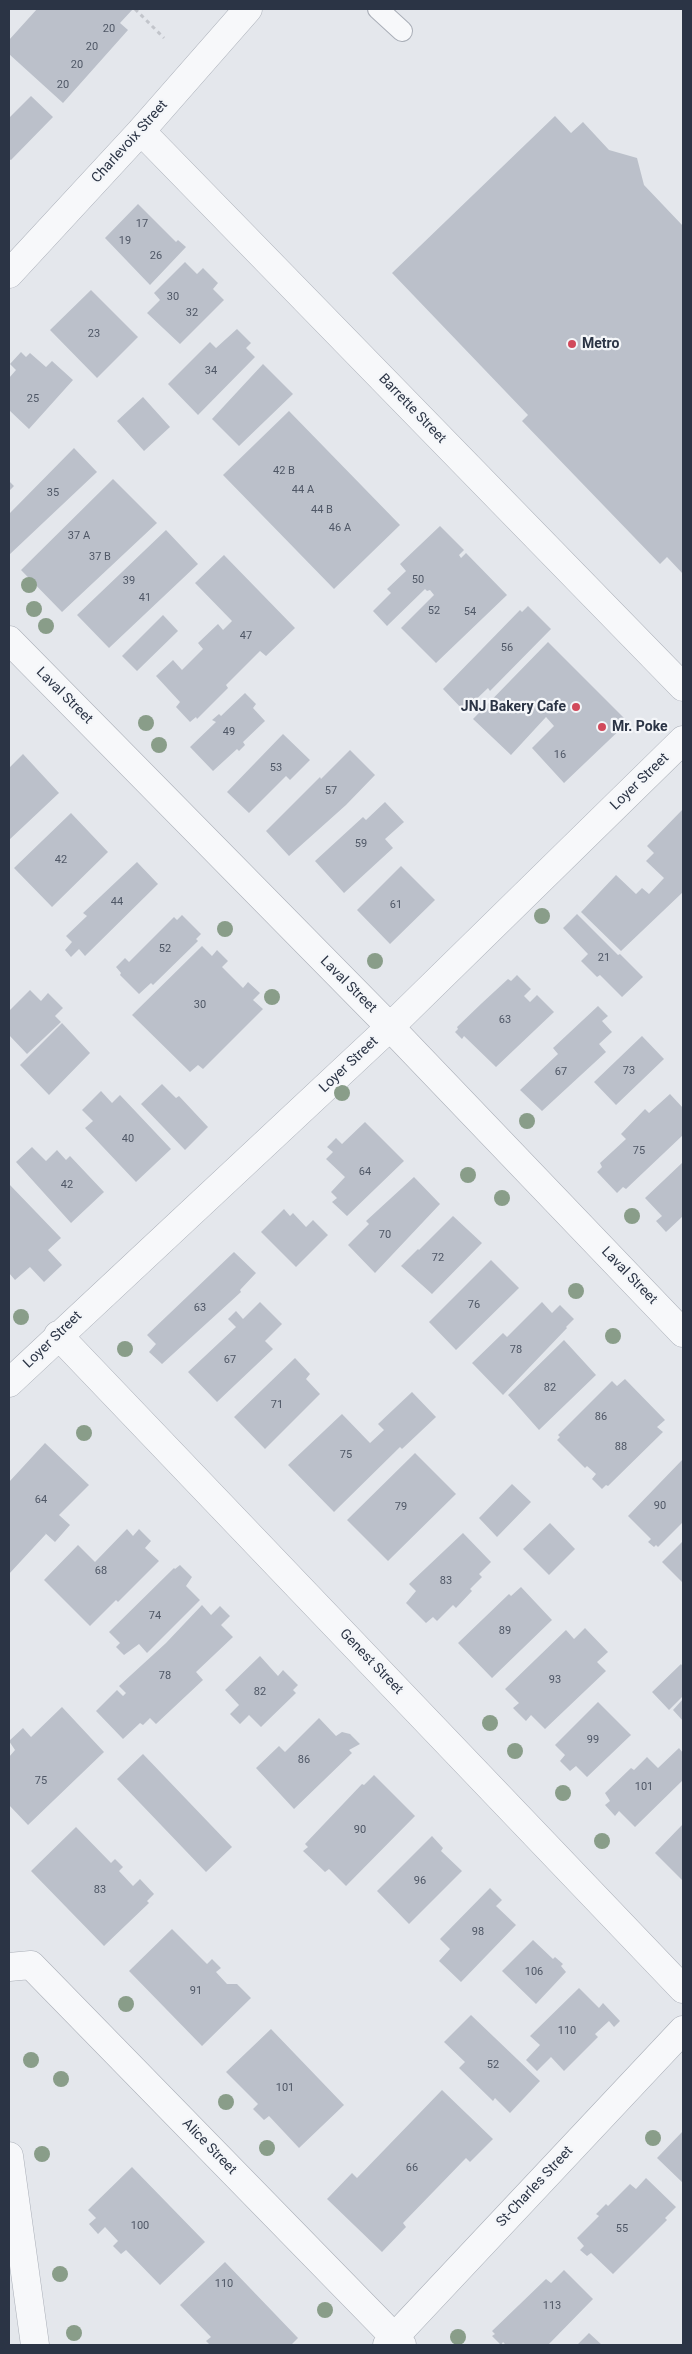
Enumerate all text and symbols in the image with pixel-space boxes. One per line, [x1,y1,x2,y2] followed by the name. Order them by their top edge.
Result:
[103,22,115,36] house number: 20
[86,40,98,54] house number: 20
[71,58,83,72] house number: 20
[57,78,69,92] house number: 20
[89,97,171,187] street label: Charlevoix Street
[136,217,148,231] house number: 17
[119,234,131,248] house number: 19
[150,249,162,263] house number: 26
[167,290,179,304] house number: 30
[186,306,198,320] house number: 32
[88,327,100,341] house number: 23
[582,336,619,352] place label: Metro
[566,338,578,350] marker: Metro
[205,364,217,378] house number: 34
[375,371,449,447] street label: Barrette Street
[27,392,39,406] house number: 25
[273,464,295,478] house number: 42 B
[292,483,314,497] house number: 44 A
[47,486,59,500] house number: 35
[311,503,333,517] house number: 44 B
[329,521,351,535] house number: 46 A
[68,529,90,543] house number: 37 A
[89,550,111,564] house number: 37 B
[412,573,424,587] house number: 50
[123,574,135,588] house number: 39
[139,591,151,605] house number: 41
[428,604,440,618] house number: 52
[464,605,476,619] house number: 54
[240,629,252,643] house number: 47
[501,641,513,655] house number: 56
[32,664,96,728] street label: Laval Street
[461,699,566,715] place label: JNJ Bakery Cafe
[570,701,582,713] marker: JNJ Bakery Cafe
[612,719,668,735] place label: Mr. Poke
[596,721,608,733] marker: Mr. Poke
[223,725,235,739] house number: 49
[554,748,566,762] house number: 16
[607,750,673,814] street label: Loyer Street
[270,761,282,775] house number: 53
[325,784,337,798] house number: 57
[355,837,367,851] house number: 59
[55,853,67,867] house number: 42
[111,895,123,909] house number: 44
[390,898,402,912] house number: 61
[159,942,171,956] house number: 52
[598,951,610,965] house number: 21
[316,953,380,1017] street label: Laval Street
[194,998,206,1012] house number: 30
[499,1013,511,1027] house number: 63
[316,1033,382,1097] street label: Loyer Street
[623,1064,635,1078] house number: 73
[555,1065,567,1079] house number: 67
[122,1132,134,1146] house number: 40
[633,1144,645,1158] house number: 75
[359,1165,371,1179] house number: 64
[61,1178,73,1192] house number: 42
[379,1228,391,1242] house number: 70
[598,1244,660,1308] street label: Laval Street
[432,1251,444,1265] house number: 72
[468,1298,480,1312] house number: 76
[194,1301,206,1315] house number: 63
[20,1308,86,1372] street label: Loyer Street
[510,1343,522,1357] house number: 78
[224,1353,236,1367] house number: 67
[544,1381,556,1395] house number: 82
[271,1398,283,1412] house number: 71
[595,1410,607,1424] house number: 86
[615,1440,627,1454] house number: 88
[340,1448,352,1462] house number: 75
[35,1493,47,1507] house number: 64
[654,1499,666,1513] house number: 90
[395,1500,407,1514] house number: 79
[95,1564,107,1578] house number: 68
[440,1574,452,1588] house number: 83
[149,1609,161,1623] house number: 74
[499,1624,511,1638] house number: 89
[336,1626,406,1698] street label: Genest Street
[159,1669,171,1683] house number: 78
[549,1673,561,1687] house number: 93
[254,1685,266,1699] house number: 82
[587,1733,599,1747] house number: 99
[298,1753,310,1767] house number: 86
[35,1774,47,1788] house number: 75
[635,1780,653,1794] house number: 101
[354,1823,366,1837] house number: 90
[414,1874,426,1888] house number: 96
[94,1883,106,1897] house number: 83
[472,1925,484,1939] house number: 98
[525,1965,543,1979] house number: 106
[190,1984,202,1998] house number: 91
[558,2024,576,2038] house number: 110
[487,2058,499,2072] house number: 52
[276,2081,294,2095] house number: 101
[178,2116,240,2178] street label: Alice Street
[493,2143,577,2231] street label: St-Charles Street
[406,2161,418,2175] house number: 66
[131,2219,149,2233] house number: 100
[616,2222,628,2236] house number: 55
[215,2277,233,2291] house number: 110
[543,2299,561,2313] house number: 113

